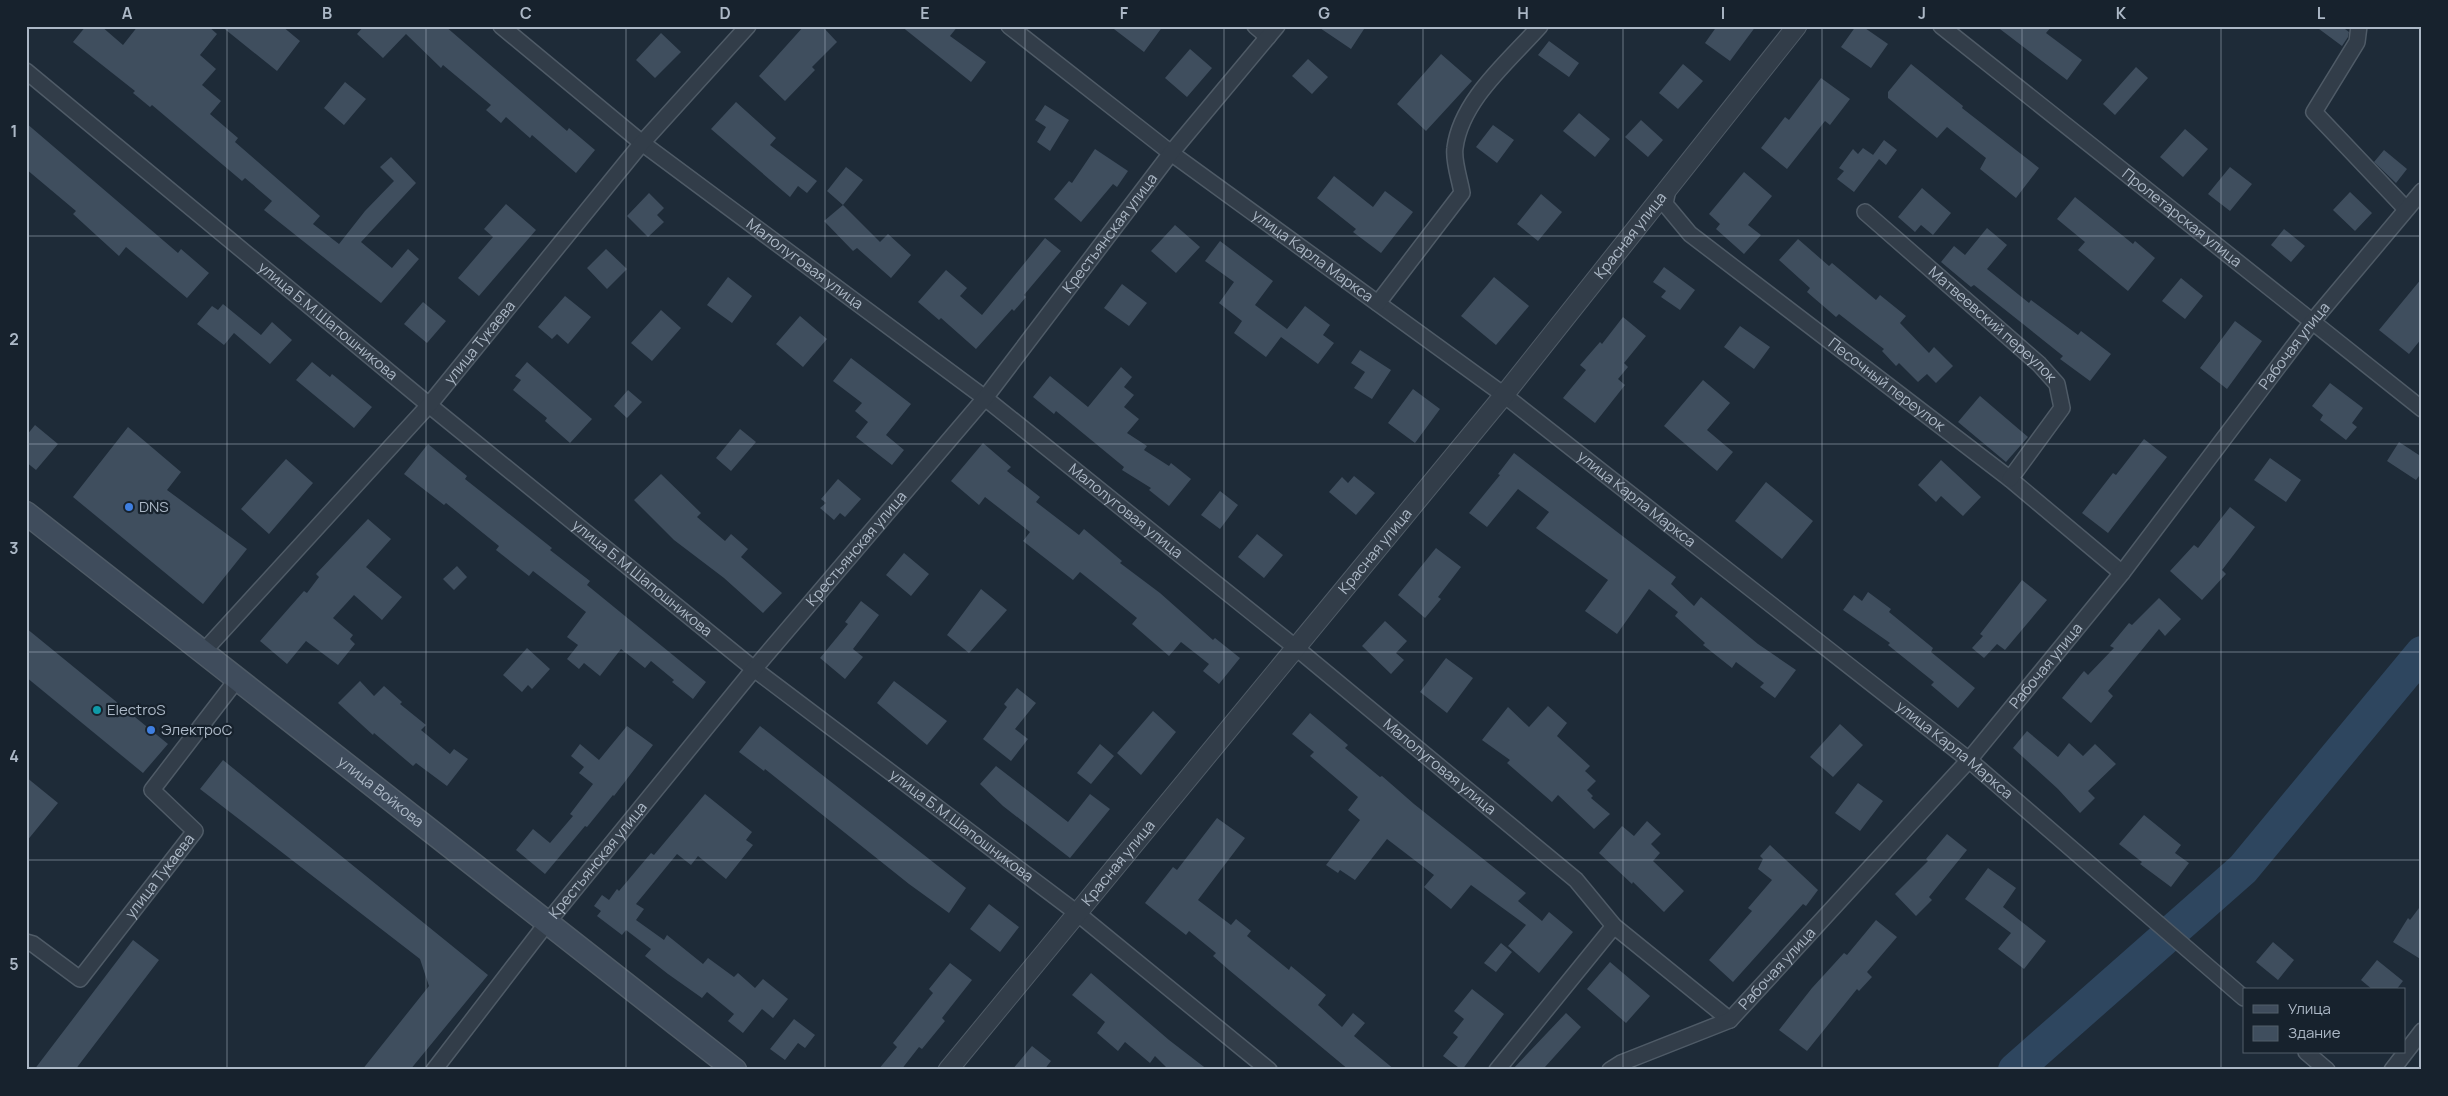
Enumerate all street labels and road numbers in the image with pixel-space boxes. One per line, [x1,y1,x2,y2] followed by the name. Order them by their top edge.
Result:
[2118,163,2247,272] street label: Пролетарская улица
[1057,169,1162,297] street label: Крестьянская улица
[1589,188,1671,283] street label: Красная улица
[1248,204,1378,307] street label: улица Карла Маркса
[742,213,868,314] street label: Малолуговая улица
[254,257,402,385] street label: улица Б.М.Шапошникова
[1924,261,2062,387] street label: Матвеевский переулок
[439,296,520,388] street label: улица Тукаева
[2253,297,2334,394] street label: Рабочая улица
[1824,333,1950,436] street label: Песочный переулок
[1573,446,1700,552] street label: улица Карла Маркса
[1064,458,1187,563] street label: Малолуговая улица
[801,486,911,611] street label: Крестьянская улица
[1333,504,1416,598] street label: Красная улица
[568,514,717,641] street label: улица Б.М.Шапошникова
[2004,618,2087,713] street label: Рабочая улица
[1892,696,2018,804] street label: улица Карла Маркса
[1379,713,1501,819] street label: Малолуговая улица
[333,751,429,832] street label: улица Войкова
[885,764,1038,887] street label: улица Б.М.Шапошникова
[543,797,652,923] street label: Крестьянская улица
[1076,815,1160,910] street label: Красная улица
[120,829,199,923] street label: улица Тукаева
[1734,922,1820,1014] street label: Рабочая улица

